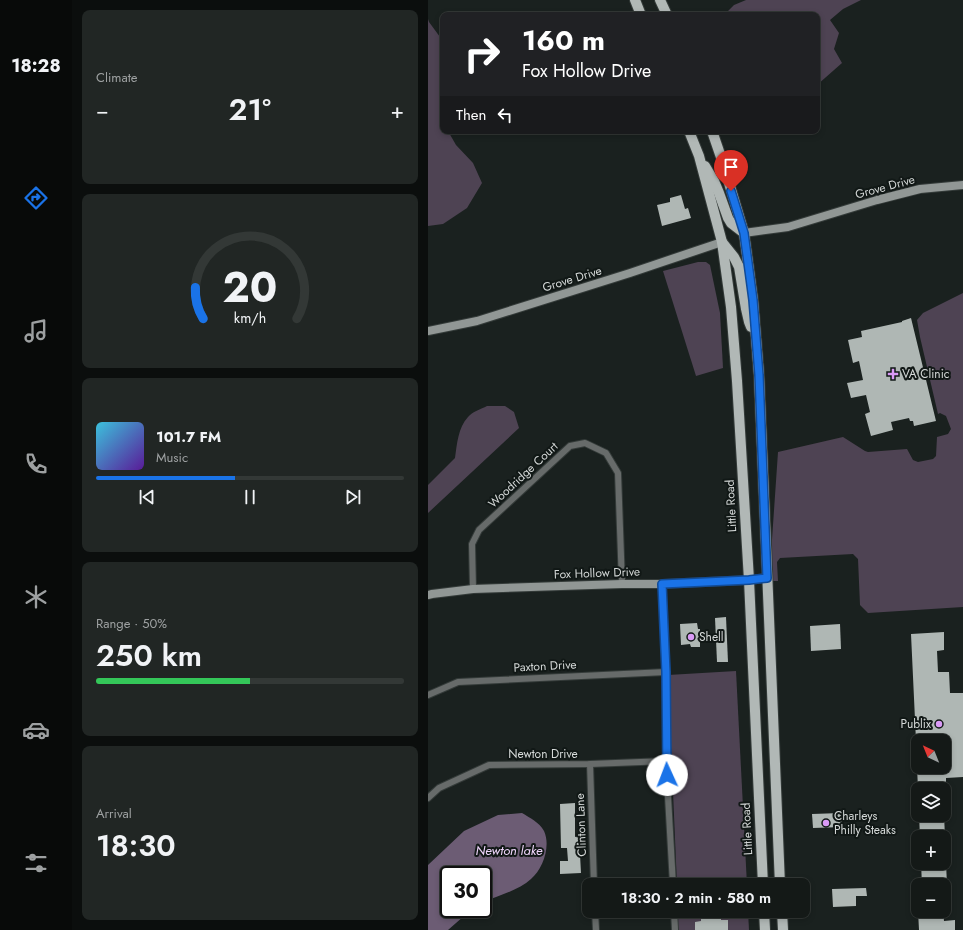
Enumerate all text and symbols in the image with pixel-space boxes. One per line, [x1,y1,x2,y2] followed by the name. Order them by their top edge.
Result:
[522,20,605,61] text: 160 m
[456,28,508,80] icon: right
[11,53,61,79] text: 18:28
[522,58,651,84] text: Fox Hollow Drive
[96,68,137,87] text: Climate
[229,88,271,131] text: 21°
[96,94,109,126] text: −
[390,94,404,126] text: +
[456,104,486,126] text: Then
[494,104,516,126] icon: left
[714,150,748,191] pin
[720,156,742,178] icon: arrive
[853,170,917,204] street label: Grove Drive
[22,184,50,212] icon: directions
[223,257,277,318] text: 20
[540,261,604,297] street label: Grove Drive
[234,308,266,328] text: km/h
[22,317,50,345] icon: music
[902,365,950,383] place label: VA Clinic
[887,368,899,380] marker: VA Clinic
[156,426,221,448] text: 101.7 FM
[484,438,562,512] street label: Woodridge Court
[156,448,188,467] text: Music
[22,450,50,478] icon: phone
[721,479,741,533] street label: Little Road
[136,486,158,508] icon: previous
[239,486,261,508] icon: pause
[342,486,364,508] icon: next
[554,563,640,583] street label: Fox Hollow Drive
[22,583,50,611] icon: climate
[96,614,167,633] text: Range · 50%
[699,628,724,646] place label: Shell
[686,632,696,642] marker: Shell
[96,634,202,677] text: 250 km
[513,655,577,677] street label: Paxton Drive
[901,715,932,733] place label: Publix
[22,716,50,744] icon: car
[934,719,944,729] marker: Publix
[911,734,951,774] north arrow
[911,734,951,918] map controls
[508,745,578,763] street label: Newton Drive
[646,754,688,796] position arrow
[911,782,951,822] button: layers
[571,793,591,857] street label: Clinton Lane
[737,802,757,856] street label: Little Road
[96,804,132,823] text: Arrival
[834,807,896,839] place label: Charleys Philly Steaks
[821,818,831,828] marker: Charleys Philly Steaks
[96,824,175,867] text: 18:30
[911,830,951,870] button: +
[475,841,543,860] water label: Newton lake
[22,849,50,877] icon: filters
[440,866,492,918] speed limit sign: 30
[911,878,951,918] button: −
[621,887,771,909] text: 18:30 · 2 min · 580 m

